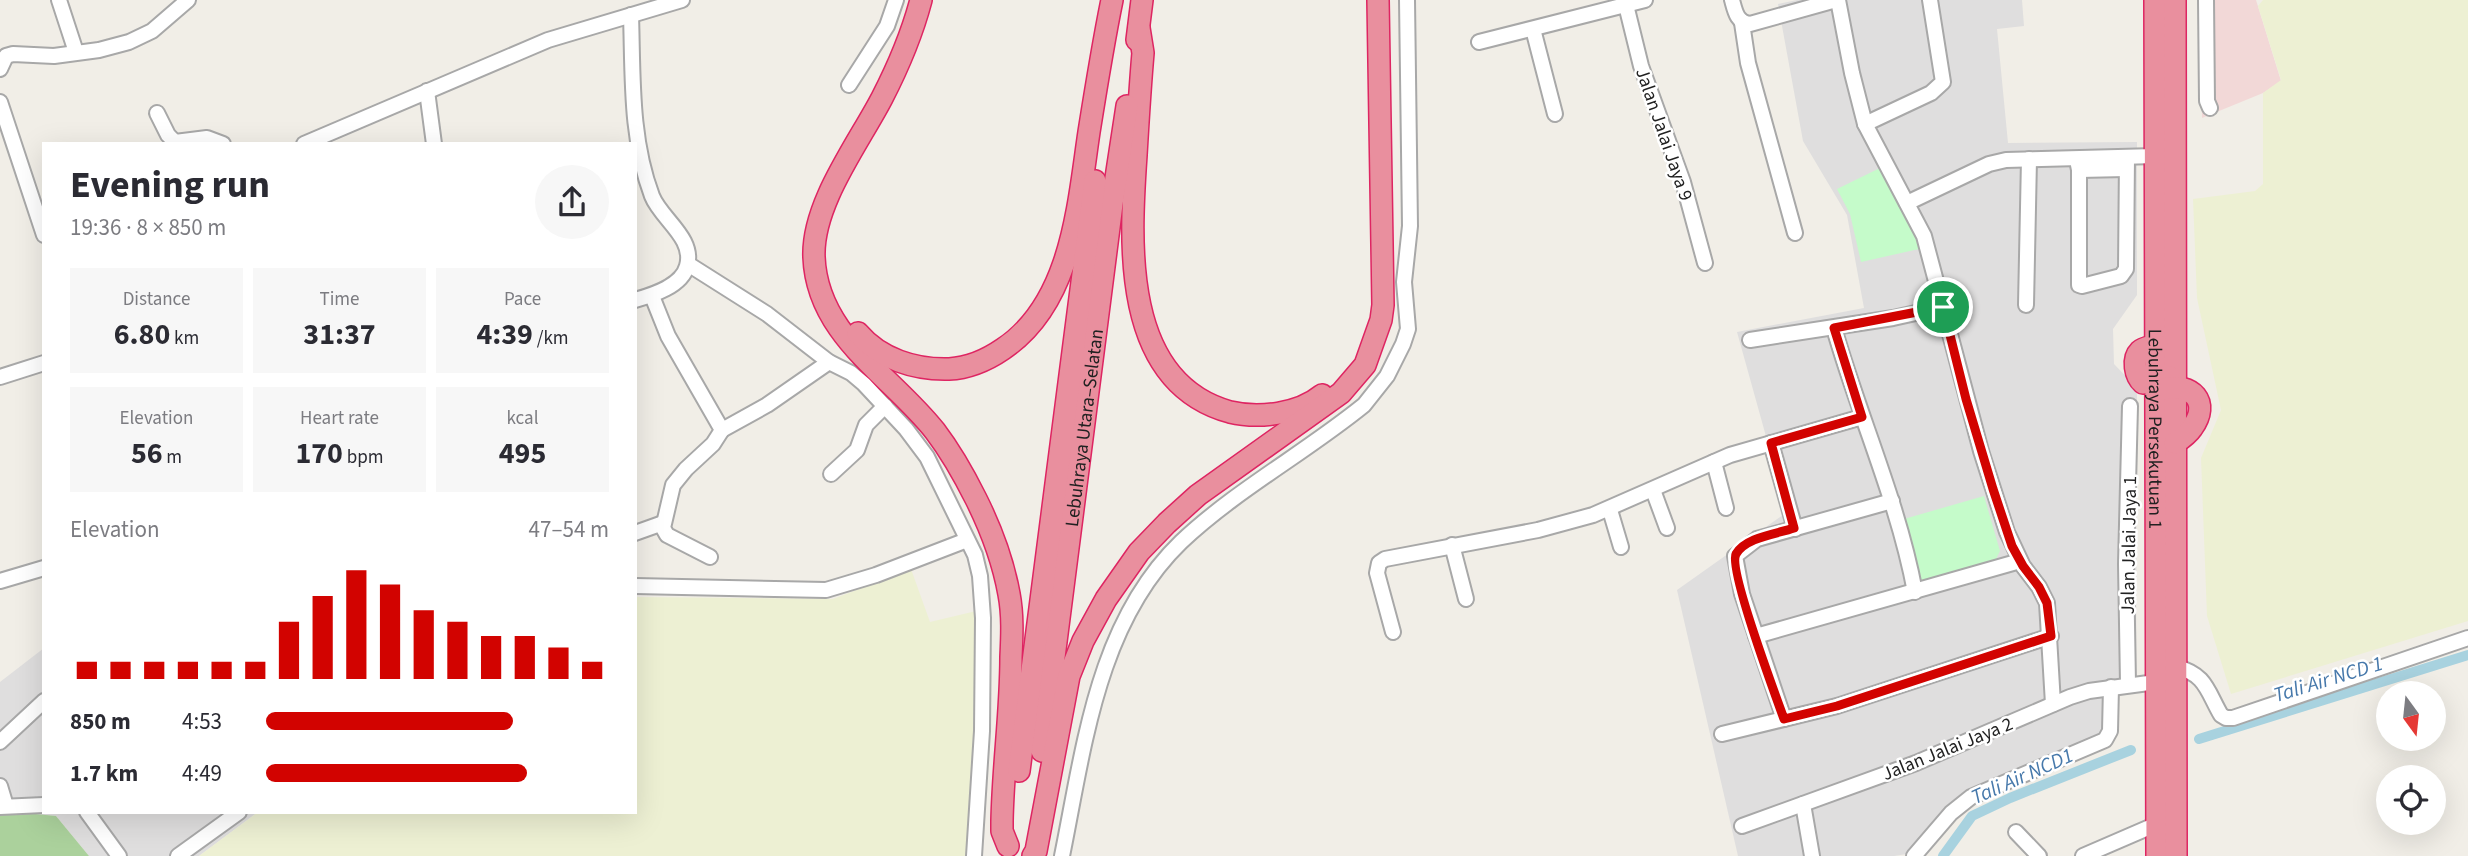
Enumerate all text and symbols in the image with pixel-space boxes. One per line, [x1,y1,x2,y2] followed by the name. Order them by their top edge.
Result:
[1628,64,1699,205] street label: Jalan Jalai Jaya 9
[70,158,270,212] text: Evening run
[535,165,609,239] button: share
[70,211,226,244] text: 19:36 · 8 × 850 m
[1913,277,1973,337] pin
[123,286,190,313] text: Distance
[319,286,360,313] text: Time
[504,286,541,313] text: Pace
[1924,288,1962,326] icon: arrive
[114,313,170,356] text: 6.80
[303,313,376,356] text: 31:37
[476,313,533,356] text: 4:39
[170,325,199,352] text: km
[533,325,569,352] text: /km
[1059,327,1111,528] street label: Lebuhraya Utara–Selatan
[2141,329,2168,529] street label: Lebuhraya Persekutuan 1
[120,405,193,432] text: Elevation
[300,405,379,432] text: Heart rate
[507,405,538,432] text: kcal
[131,432,163,475] text: 56
[295,432,343,475] text: 170
[499,432,546,475] text: 495
[163,444,182,471] text: m
[343,444,384,471] text: bpm
[2115,475,2144,615] street label: Jalan Jalai Jaya 1
[70,513,160,546] text: Elevation
[529,513,609,546] text: 47–54 m
[2269,648,2387,710] water label: Tali Air NCD 1
[2376,681,2446,751] north arrow
[2376,681,2446,835] map controls
[70,705,131,738] text: 850 m
[182,705,222,738] text: 4:53
[1878,711,2017,788] street label: Jalan Jalai Jaya 2
[1966,740,2078,812] water label: Tali Air NCD1
[70,757,138,790] text: 1.7 km
[182,757,222,790] text: 4:49
[2376,765,2446,835] button: locate

